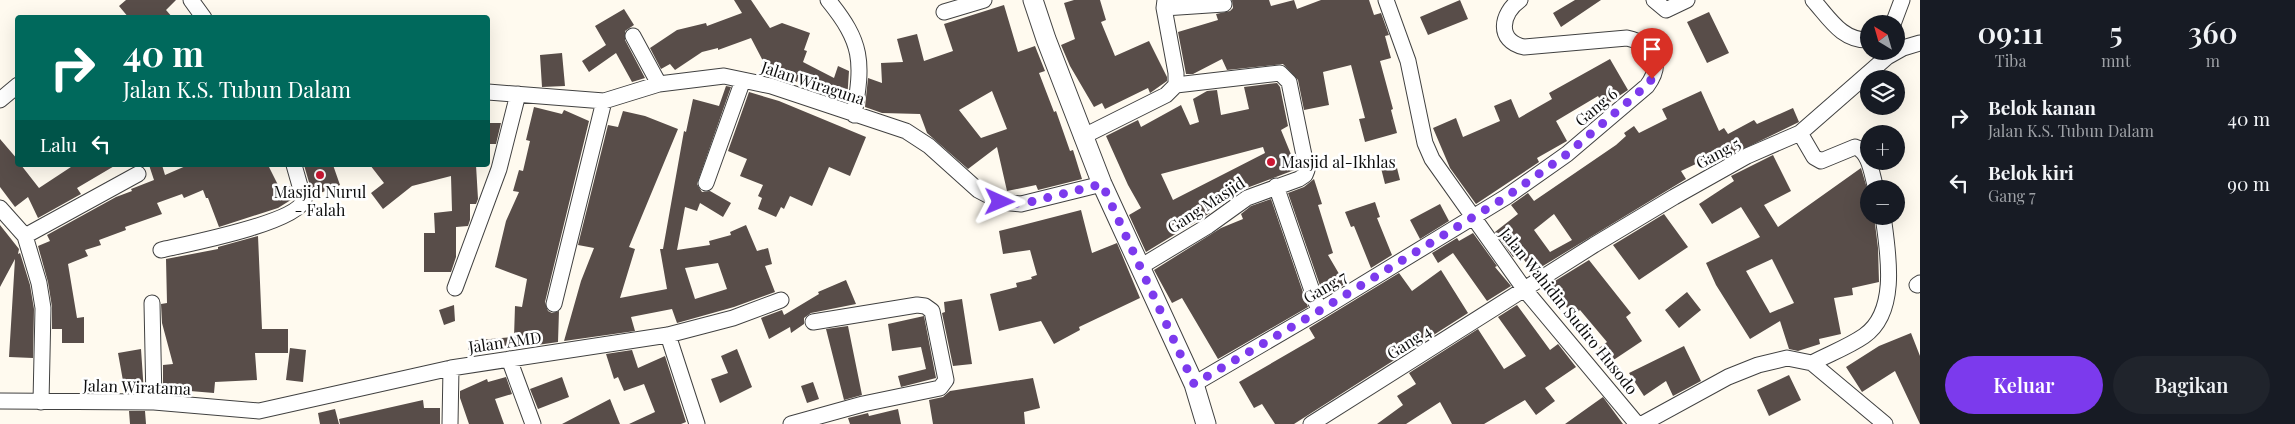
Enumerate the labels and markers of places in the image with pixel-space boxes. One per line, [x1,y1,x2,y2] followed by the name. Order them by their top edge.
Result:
[1631,28,1673,79] pin
[1281,151,1396,172] place label: Masjid al-Ikhlas
[1265,156,1277,168] marker: Masjid al-Ikhlas
[314,169,326,181] marker: Masjid Nurul - Falah
[274,181,367,220] place label: Masjid Nurul - Falah

